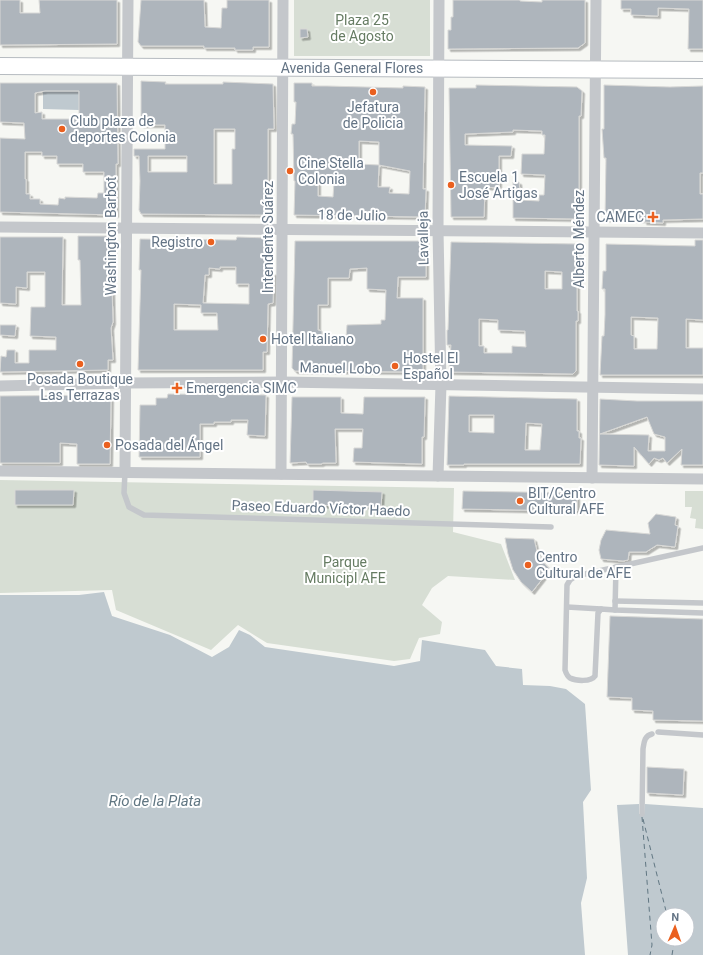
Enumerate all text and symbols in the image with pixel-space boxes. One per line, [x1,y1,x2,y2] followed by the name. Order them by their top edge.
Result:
[330,12,394,44] park label: Plaza 25 de Agosto
[281,60,423,76] street label: Avenida General Flores
[368,87,378,97] marker: Jefatura de Policia
[343,99,403,131] place label: Jefatura de Policia
[70,113,176,145] place label: Club plaza de deportes Colonia
[57,124,67,134] marker: Club plaza de deportes Colonia
[298,155,364,187] place label: Cine Stella Colonia
[285,166,295,176] marker: Cine Stella Colonia
[459,169,538,201] place label: Escuela 1 José Artigas
[103,176,119,295] street label: Washington Barbot
[446,180,456,190] marker: Escuela 1 José Artigas
[260,181,276,293] street label: Intendente Suárez
[571,190,587,288] street label: Alberto Méndez
[318,206,386,224] street label: 18 de Julio
[596,209,644,225] place label: CAMEC
[415,211,431,265] street label: Lavalleja
[647,211,659,223] marker: CAMEC
[151,234,203,250] place label: Registro
[206,237,216,247] marker: Registro
[271,331,354,347] place label: Hotel Italiano
[258,334,268,344] marker: Hotel Italiano
[403,350,458,382] place label: Hostel El Español
[75,359,85,369] marker: Posada Boutique Las Terrazas
[299,359,381,377] street label: Manuel Lobo
[390,361,400,371] marker: Hostel El Español
[27,371,133,403] place label: Posada Boutique Las Terrazas
[186,380,297,396] place label: Emergencia SIMC
[171,382,183,394] marker: Emergencia SIMC
[115,436,223,453] place label: Posada del Ángel
[102,440,112,450] marker: Posada del Ángel
[528,485,604,517] place label: BIT/Centro Cultural AFE
[515,496,525,506] marker: BIT/Centro Cultural AFE
[231,497,411,519] street label: Paseo Eduardo Víctor Haedo
[536,549,631,581] place label: Centro Cultural de AFE
[304,554,386,586] park label: Parque Municipl AFE
[523,560,533,570] marker: Centro Cultural de AFE
[109,792,201,810] water label: Río de la Plata
[655,907,695,947] north arrow
[671,911,680,924] text: N

